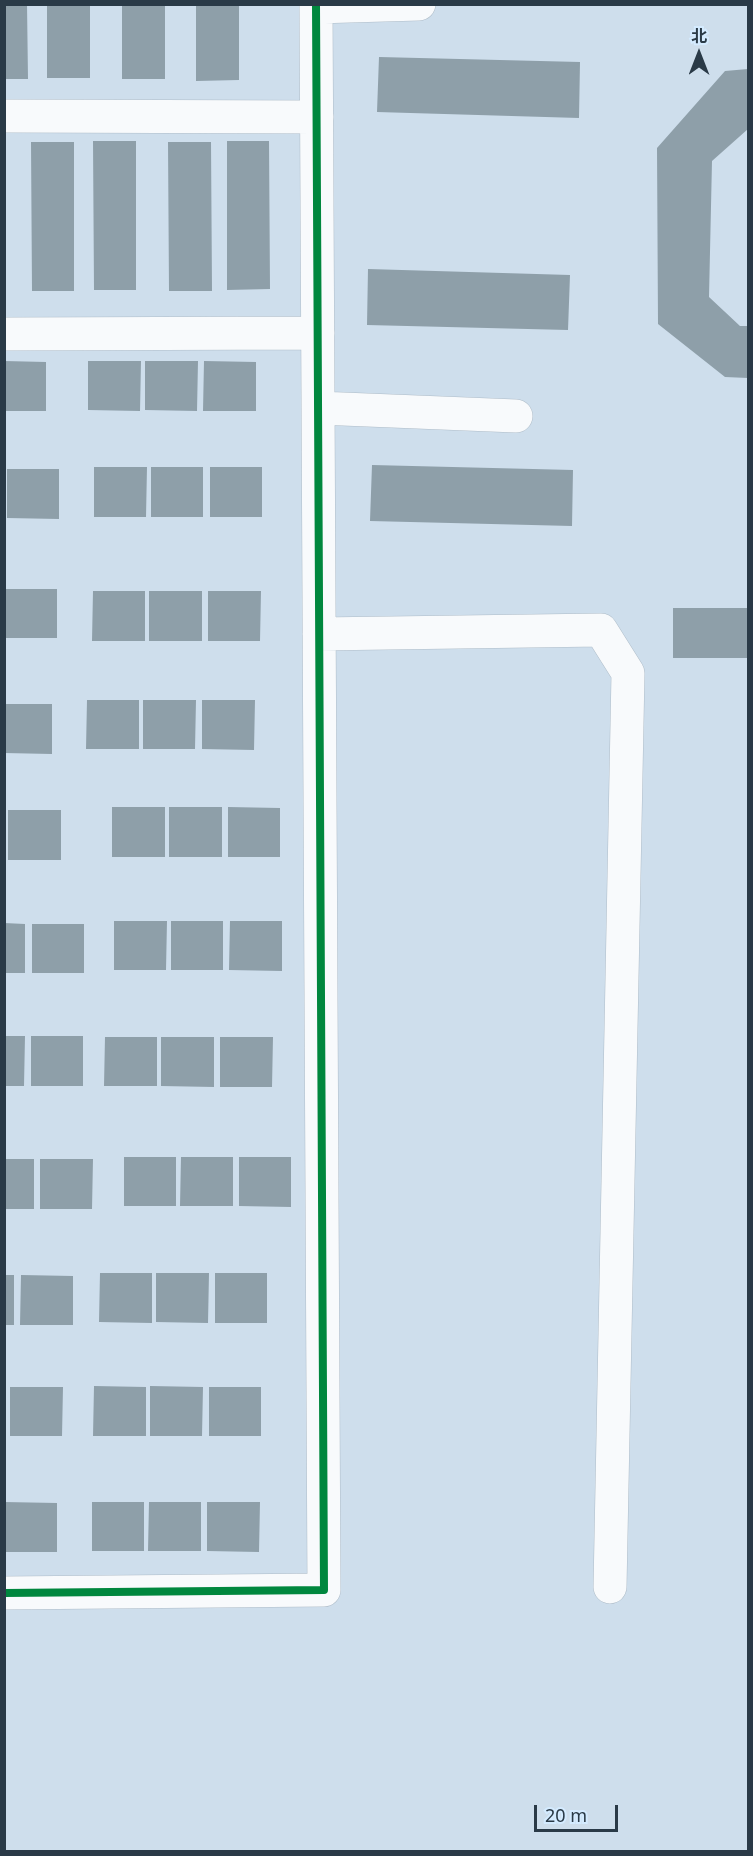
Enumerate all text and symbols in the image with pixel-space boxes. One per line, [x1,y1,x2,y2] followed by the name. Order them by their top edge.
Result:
[669,24,729,84] north arrow
[691,25,707,47] text: 北
[537,1793,621,1831] scale bar
[545,1803,587,1827] text: 20 m

